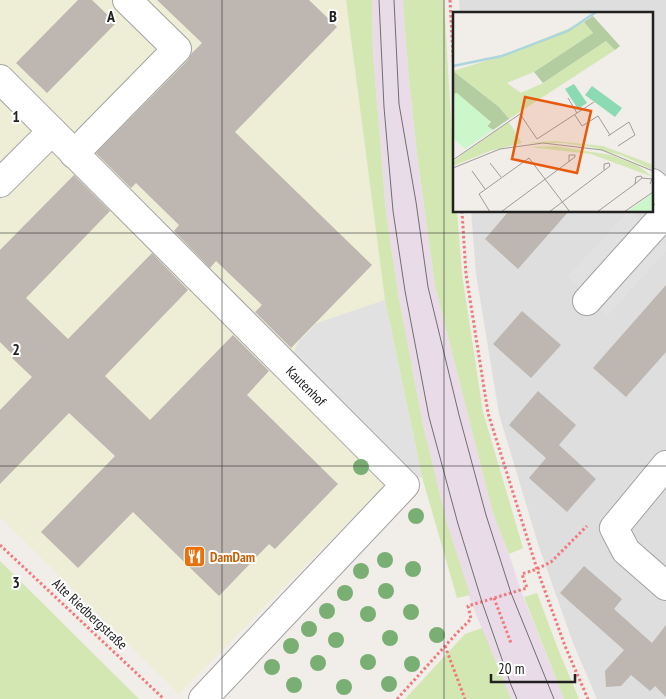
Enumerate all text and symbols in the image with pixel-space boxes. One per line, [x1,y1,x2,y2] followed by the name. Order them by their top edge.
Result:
[106,6,116,26] text: A
[329,6,337,26] text: B
[453,12,654,212] inset map
[12,106,20,126] text: 1
[12,339,20,359] text: 2
[282,362,330,410] street label: Kautenhof
[182,545,206,569] restaurant icon: DamDam
[210,548,255,566] place label: DamDam
[12,572,20,592] text: 3
[49,575,132,654] street label: Alte Riedbergstraße
[491,652,575,684] scale bar
[498,659,524,678] text: 20 m

